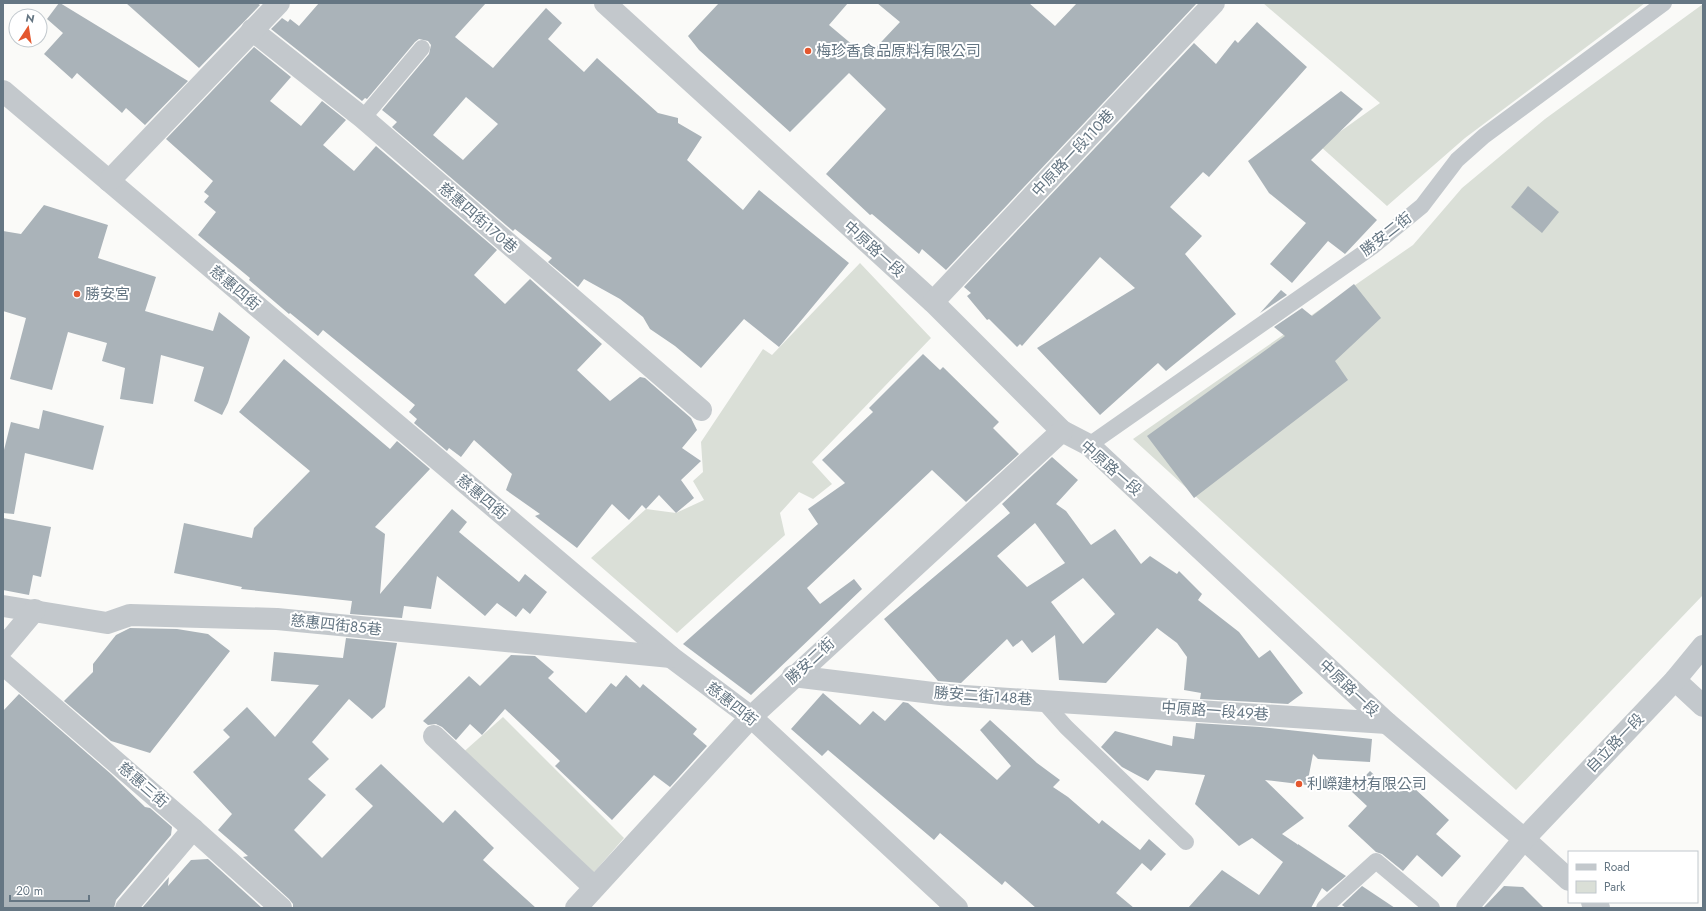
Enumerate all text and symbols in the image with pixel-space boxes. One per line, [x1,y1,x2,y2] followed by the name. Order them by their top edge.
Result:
[8,8,48,48] north arrow
[24,9,36,27] text: N
[816,40,981,62] place label: 梅珍香食品原料有限公司
[803,46,813,56] marker: 梅珍香食品原料有限公司
[1027,104,1119,202] street label: 中原路一段110巷
[434,177,522,259] street label: 慈惠四街170巷
[1356,207,1416,261] street label: 勝安二街
[839,216,909,282] street label: 中原路一段
[205,260,265,316] street label: 慈惠四街
[85,283,130,305] place label: 勝安宮
[72,289,82,299] marker: 勝安宮
[1075,435,1147,501] street label: 中原路一段
[452,469,512,525] street label: 慈惠四街
[289,609,383,641] street label: 慈惠四街85巷
[781,632,839,690] street label: 勝安二街
[1314,654,1384,722] street label: 中原路一段
[702,677,762,731] street label: 慈惠四街
[933,682,1033,710] street label: 勝安二街148巷
[1161,696,1269,726] street label: 中原路一段49巷
[1581,708,1649,778] street label: 自立路一段
[113,757,173,813] street label: 慈惠三街
[1307,773,1427,795] place label: 利嶸建材有限公司
[1294,779,1304,789] marker: 利嶸建材有限公司
[1568,851,1698,903] legend
[1604,858,1630,876] text: Road
[10,877,89,903] scale bar
[1604,878,1626,896] text: Park
[16,882,43,900] text: 20 m

